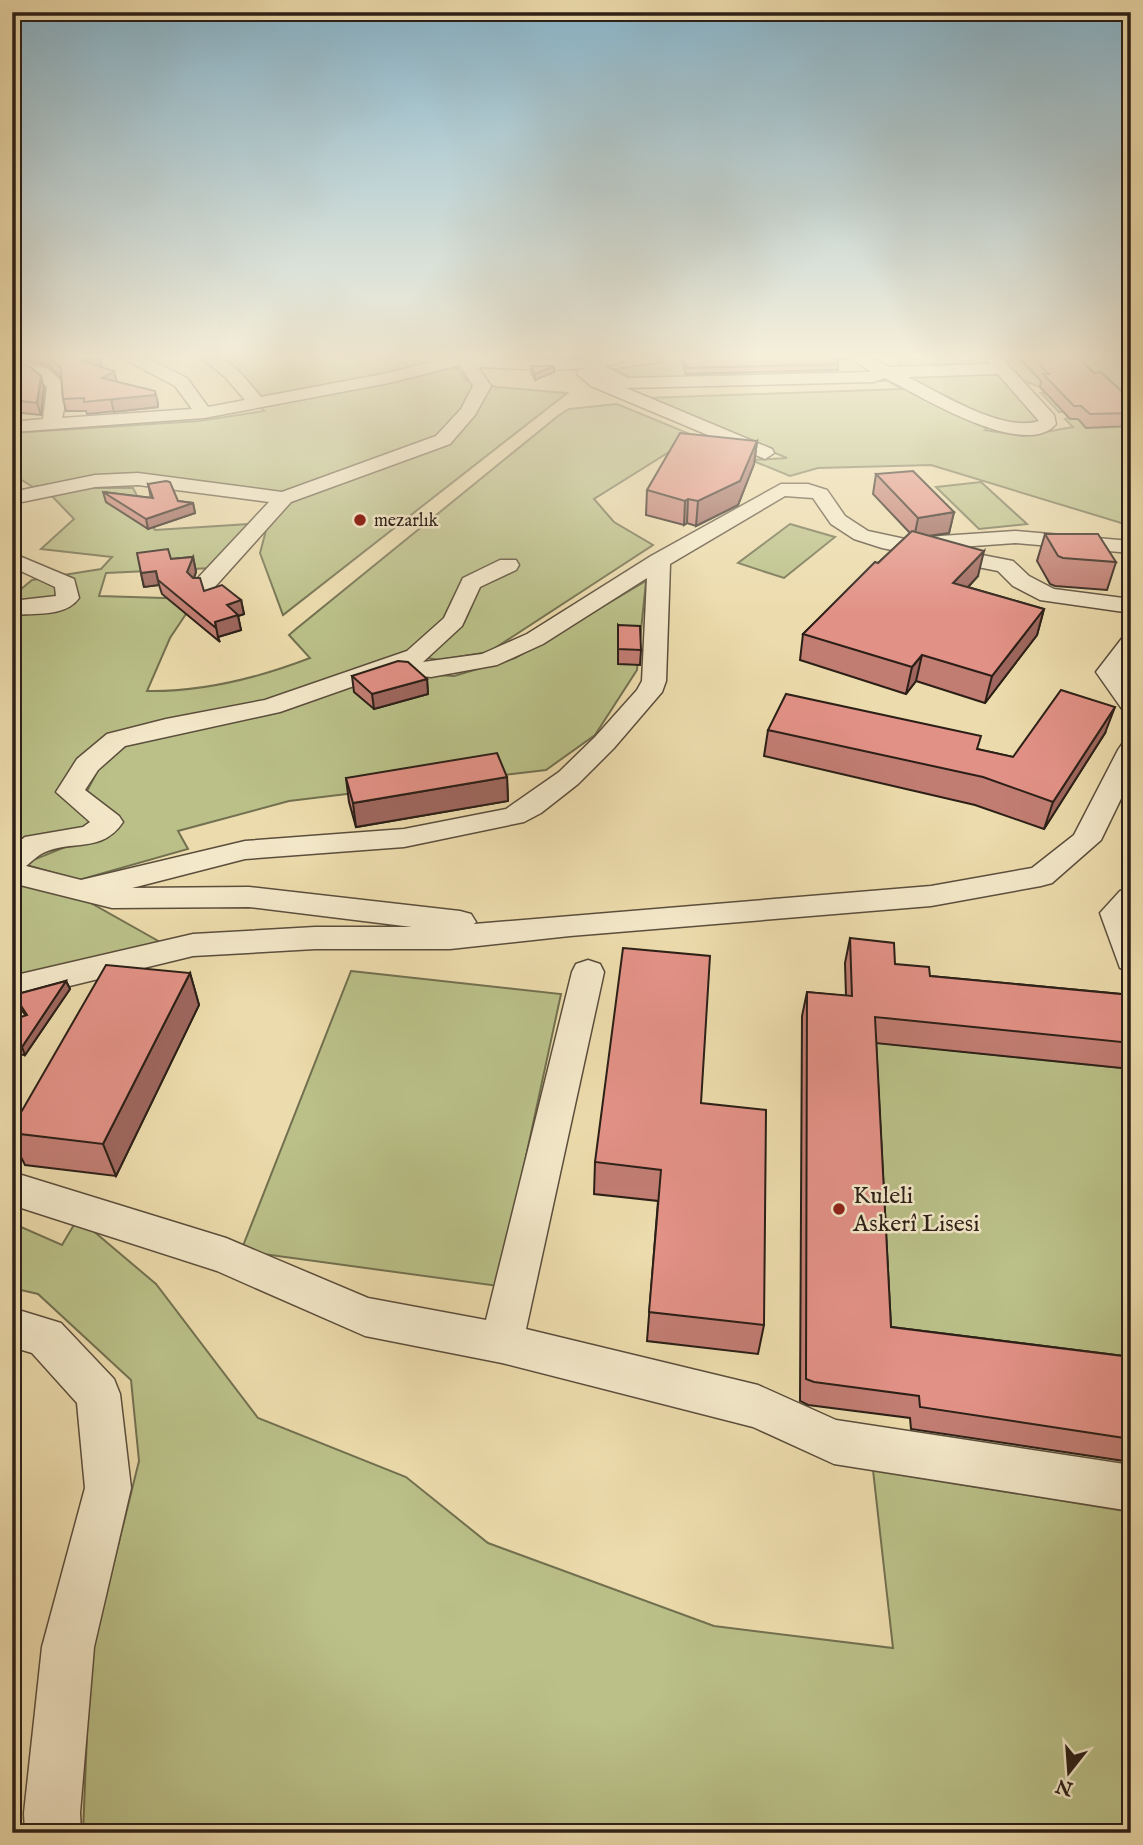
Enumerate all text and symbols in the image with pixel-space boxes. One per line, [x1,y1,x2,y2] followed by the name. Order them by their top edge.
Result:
[374,510,439,533] place label: mezarlık
[352,512,368,528] marker: mezarlık
[852,1181,980,1240] place label: Kuleli Askerî Lisesi
[831,1201,847,1217] marker: Kuleli Askerî Lisesi
[1034,1736,1104,1806] north arrow
[1053,1772,1077,1801] text: N

